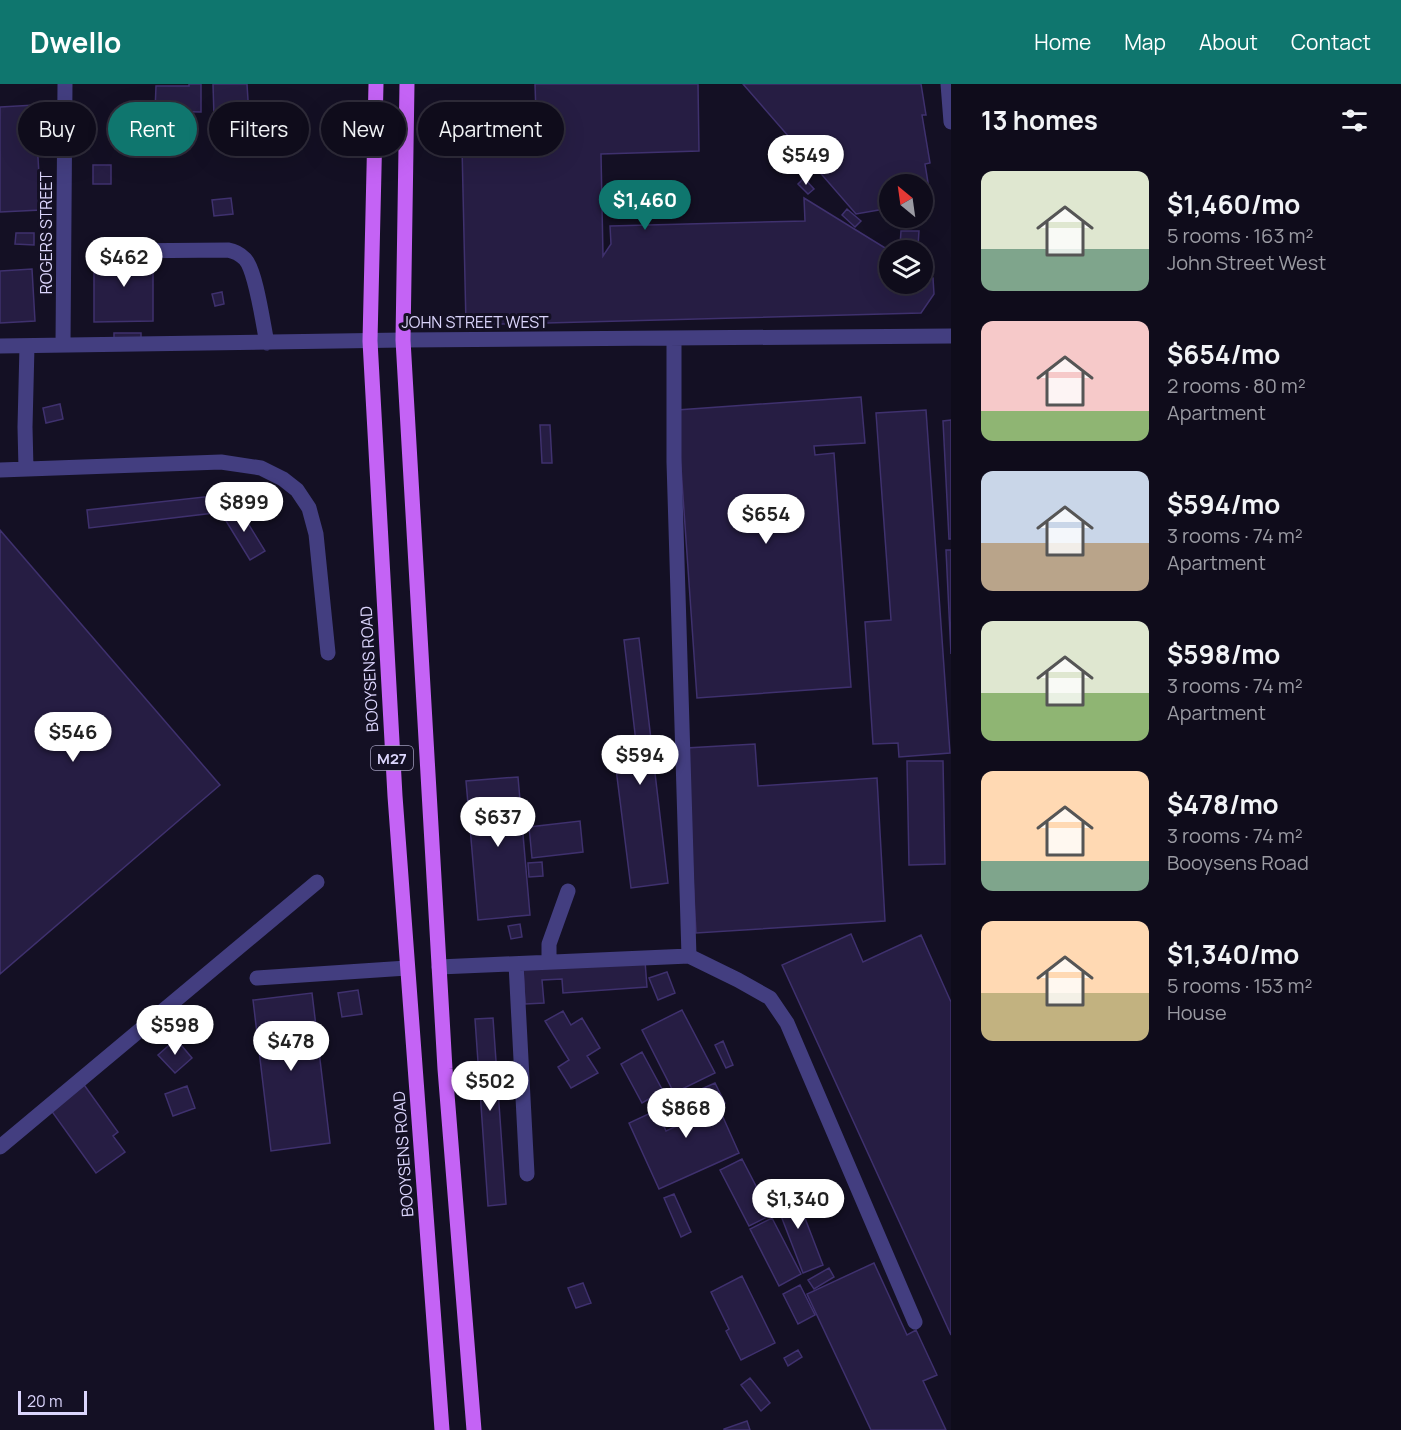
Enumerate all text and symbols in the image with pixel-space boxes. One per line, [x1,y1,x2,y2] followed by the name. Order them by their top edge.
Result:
[30,23,121,61] text: Dwello
[1034,28,1091,56] text: Home
[1124,28,1166,56] text: Map
[1199,28,1258,56] text: About
[1291,28,1371,56] text: Contact
[18,102,96,156] chip: Buy
[108,102,197,156] chip: Rent
[209,102,309,156] chip: Filters
[321,102,406,156] chip: New
[418,102,564,156] chip: Apartment
[981,102,1098,138] text: 13 homes
[1338,104,1371,137] icon: filters
[770,135,842,186] pin: $549
[782,141,830,168] text: $549
[35,171,57,294] street label: ROGERS STREET
[879,174,933,228] north arrow
[879,174,933,294] map controls
[596,180,694,231] pin: $1,460
[613,186,677,213] text: $1,460
[1167,186,1300,222] text: $1,460/mo
[1029,195,1101,267] icon: home
[1167,222,1313,249] text: 5 rooms · 163 m²
[88,237,160,288] pin: $462
[879,240,933,294] button: layers
[99,243,149,270] text: $462
[1167,249,1326,276] text: John Street West
[401,311,549,333] street label: JOHN STREET WEST
[1167,336,1280,372] text: $654/mo
[1029,345,1101,417] icon: home
[1167,372,1306,399] text: 2 rooms · 80 m²
[1167,399,1266,426] text: Apartment
[208,482,280,533] pin: $899
[1167,486,1280,522] text: $594/mo
[219,488,269,515] text: $899
[730,494,802,545] pin: $654
[1029,495,1101,567] icon: home
[742,500,790,527] text: $654
[1167,522,1303,549] text: 3 rooms · 74 m²
[1167,549,1266,576] text: Apartment
[355,605,383,733] street label: BOOYSENS ROAD
[1167,636,1280,672] text: $598/mo
[1029,645,1101,717] icon: home
[1167,672,1303,699] text: 3 rooms · 74 m²
[1167,699,1266,726] text: Apartment
[37,712,109,763] pin: $546
[49,718,97,745] text: $546
[604,735,676,786] pin: $594
[616,741,664,768] text: $594
[371,746,413,770] road number: M27
[1167,786,1279,822] text: $478/mo
[1029,795,1101,867] icon: home
[462,797,534,848] pin: $637
[474,803,522,830] text: $637
[1167,822,1303,849] text: 3 rooms · 74 m²
[1167,849,1309,876] text: Booysens Road
[1167,936,1299,972] text: $1,340/mo
[1029,945,1101,1017] icon: home
[1167,972,1313,999] text: 5 rooms · 153 m²
[1167,999,1227,1026] text: House
[139,1005,211,1056] pin: $598
[151,1011,199,1038] text: $598
[255,1021,327,1072] pin: $478
[267,1027,315,1054] text: $478
[454,1061,526,1112] pin: $502
[465,1067,515,1094] text: $502
[650,1088,722,1139] pin: $868
[388,1090,418,1218] street label: BOOYSENS ROAD
[661,1094,711,1121] text: $868
[749,1179,847,1230] pin: $1,340
[766,1185,830,1212] text: $1,340
[18,1388,87,1416] scale bar
[27,1390,63,1412] text: 20 m

